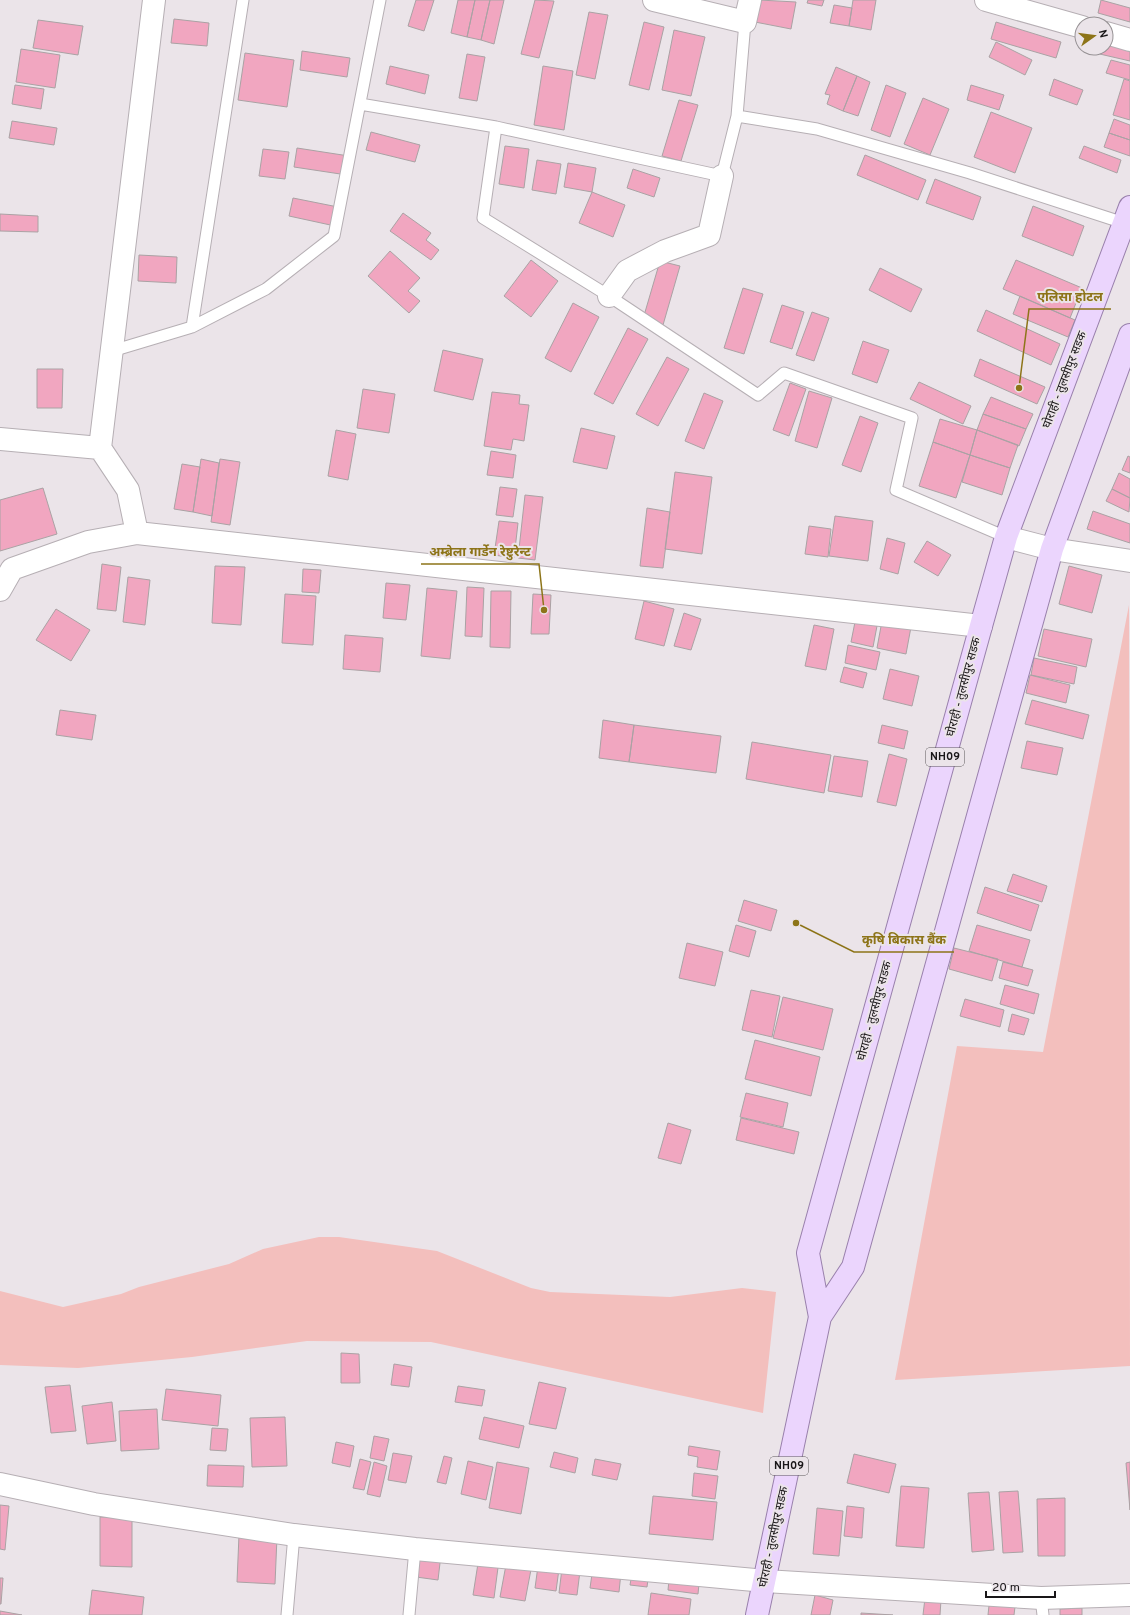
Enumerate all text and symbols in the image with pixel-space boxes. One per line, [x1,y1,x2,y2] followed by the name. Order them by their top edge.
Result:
[1074,16,1114,56] north arrow
[1095,28,1110,39] text: N
[1029,284,1111,309] callout: एलिसा होटल
[1037,289,1103,306] text: एलिसा होटल
[1038,328,1091,431] street label: घोराही - तुलसीपुर सडक
[421,539,539,564] callout: अम्ब्रेला गार्डेन रेष्टुरेन्ट
[429,544,532,561] text: अम्ब्रेला गार्डेन रेष्टुरेन्ट
[942,634,985,739] street label: घोराही - तुलसीपुर सडक
[926,748,964,766] road number: NH09
[854,927,954,952] callout: कृषि बिकास बैंक
[862,932,946,949] text: कृषि बिकास बैंक
[853,958,896,1063] street label: घोराही - तुलसीपुर सडक
[770,1457,808,1475] road number: NH09
[755,1484,793,1589] street label: घोराही - तुलसीपुर सडक
[986,1573,1055,1599] scale bar
[992,1580,1020,1596] text: 20 m

